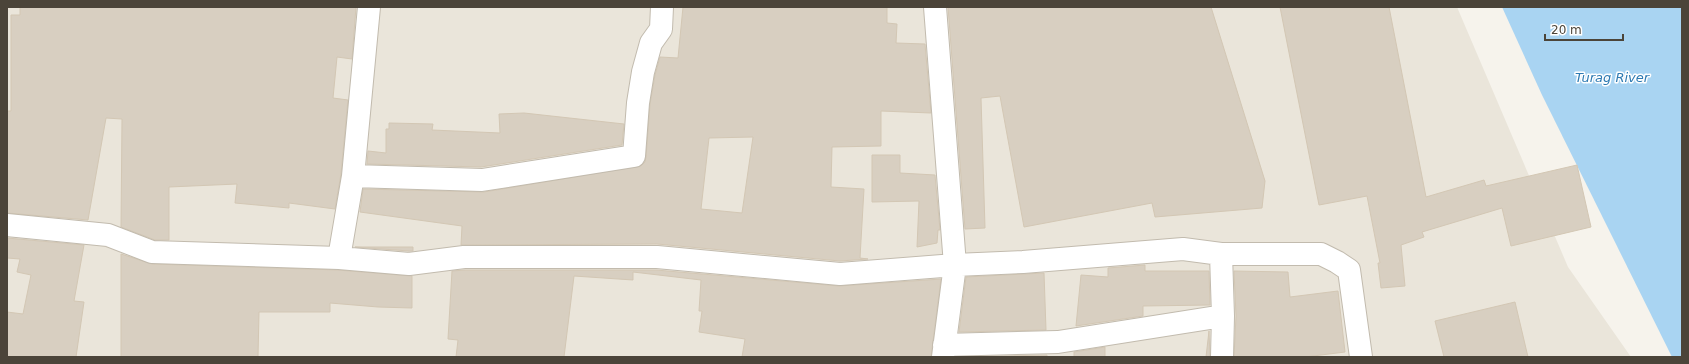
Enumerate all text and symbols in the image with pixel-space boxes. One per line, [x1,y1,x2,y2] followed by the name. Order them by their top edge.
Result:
[1545,16,1623,42] scale bar
[1551,23,1582,37] text: 20 m
[1575,70,1651,85] water label: Turag River

